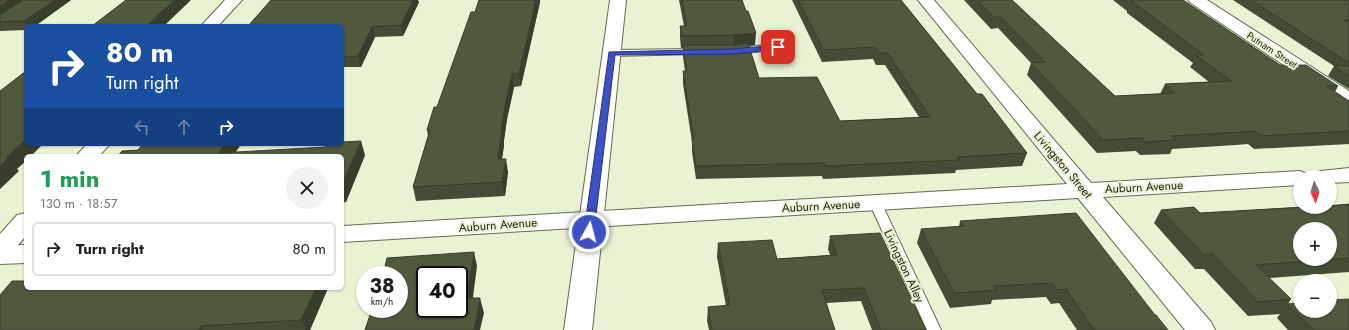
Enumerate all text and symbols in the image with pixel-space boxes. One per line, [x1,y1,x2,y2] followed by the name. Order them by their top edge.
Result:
[1244,28,1301,72] street label: Putnam Street
[761,30,795,64] pin
[106,32,173,73] text: 80 m
[767,36,789,58] icon: arrive
[40,40,92,92] icon: right
[106,70,178,96] text: Turn right
[131,116,153,138] icon: left
[173,116,195,138] icon: ahead
[215,116,237,138] icon: right
[1029,127,1097,203] street label: Livingston Street
[40,161,100,196] text: 1 min
[286,167,328,209] button: close
[1293,170,1337,214] north arrow
[1293,170,1337,318] map controls
[1104,176,1184,198] street label: Auburn Avenue
[40,194,118,213] text: 130 m · 18:57
[781,195,861,217] street label: Auburn Avenue
[568,211,610,253] position arrow
[458,213,538,237] street label: Auburn Avenue
[1293,222,1337,266] button: +
[879,226,929,306] street label: Livingston Alley
[42,238,64,260] icon: right
[76,238,144,260] text: Turn right
[293,238,326,260] text: 80 m
[416,266,468,318] speed limit sign: 40
[370,272,394,301] text: 38
[1293,274,1337,318] button: −
[371,294,393,309] text: km/h

